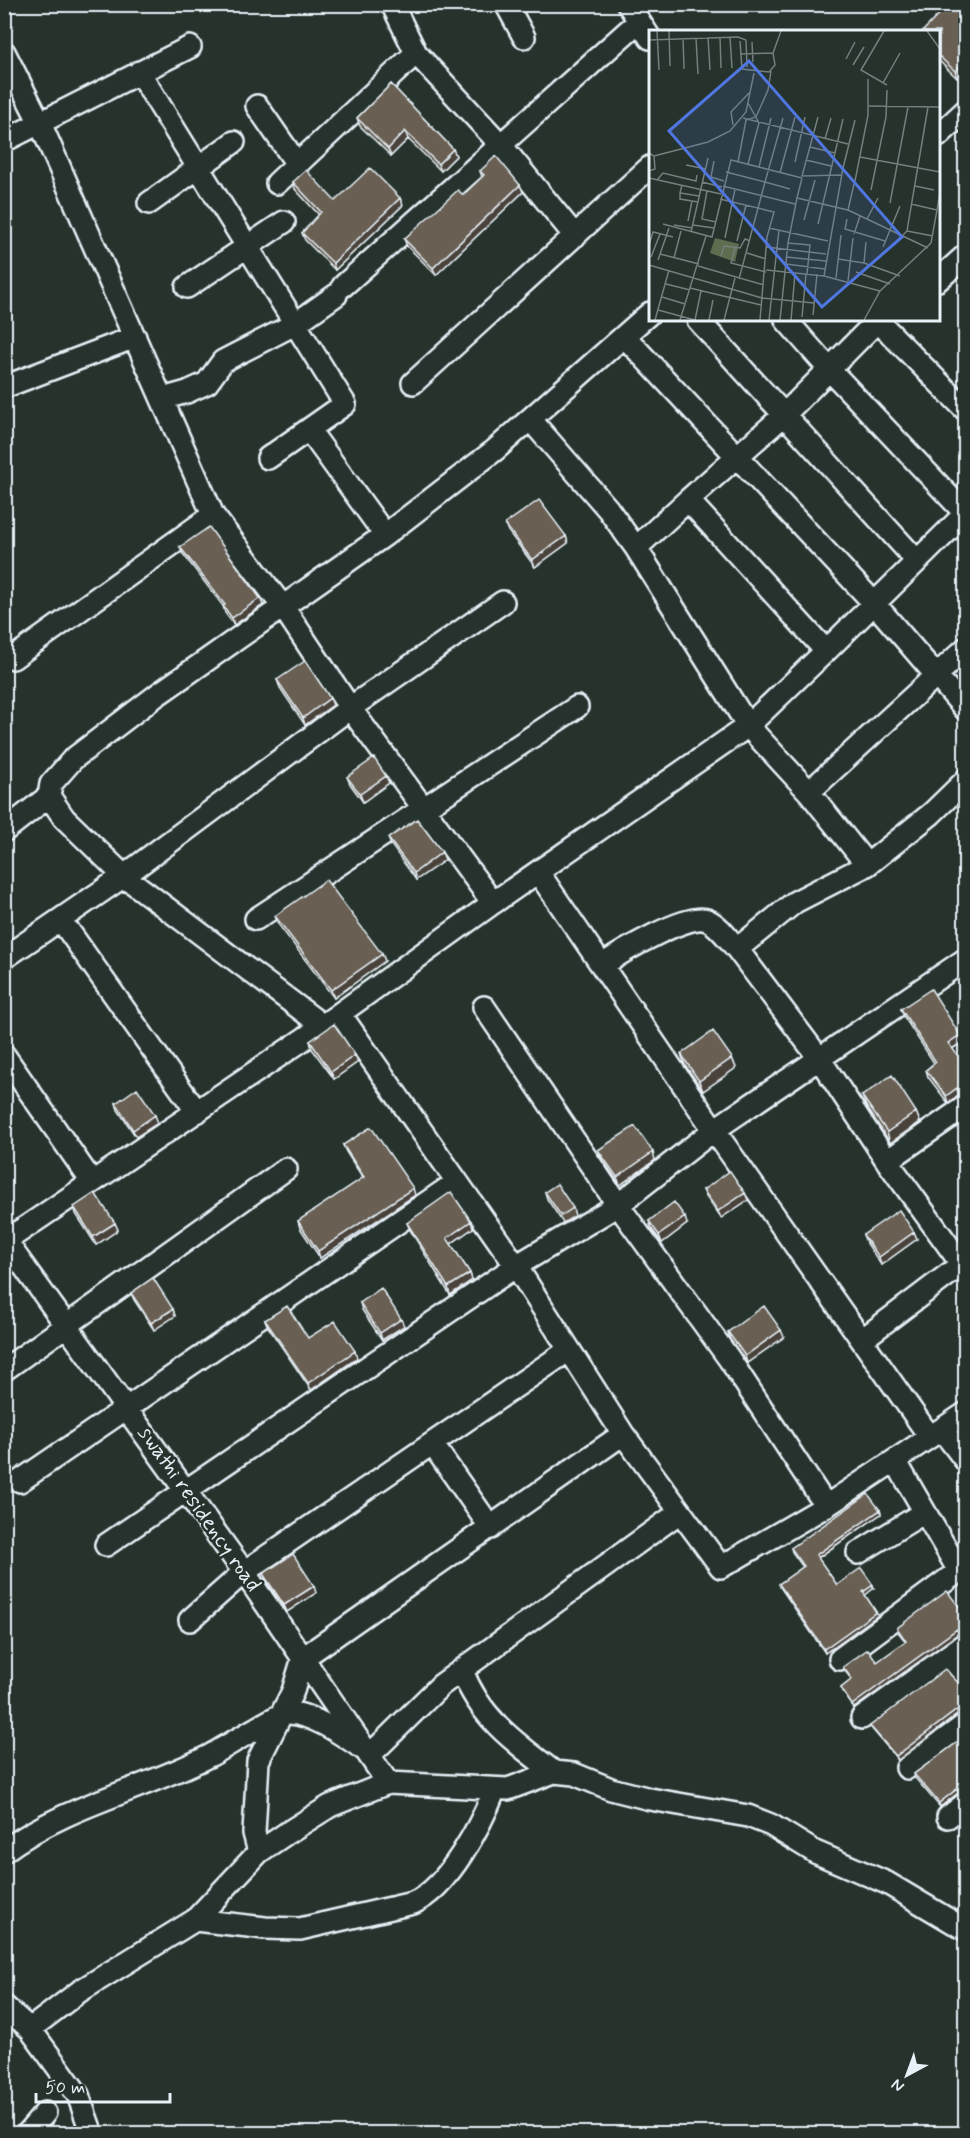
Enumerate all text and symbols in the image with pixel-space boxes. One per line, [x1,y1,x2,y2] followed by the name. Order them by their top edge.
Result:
[649,30,940,321] inset map
[131,1420,267,1598] street label: swathi residency road
[877,2045,937,2105] north arrow
[36,2066,170,2104] scale bar
[887,2074,909,2097] text: N
[45,2076,85,2100] text: 50 m

